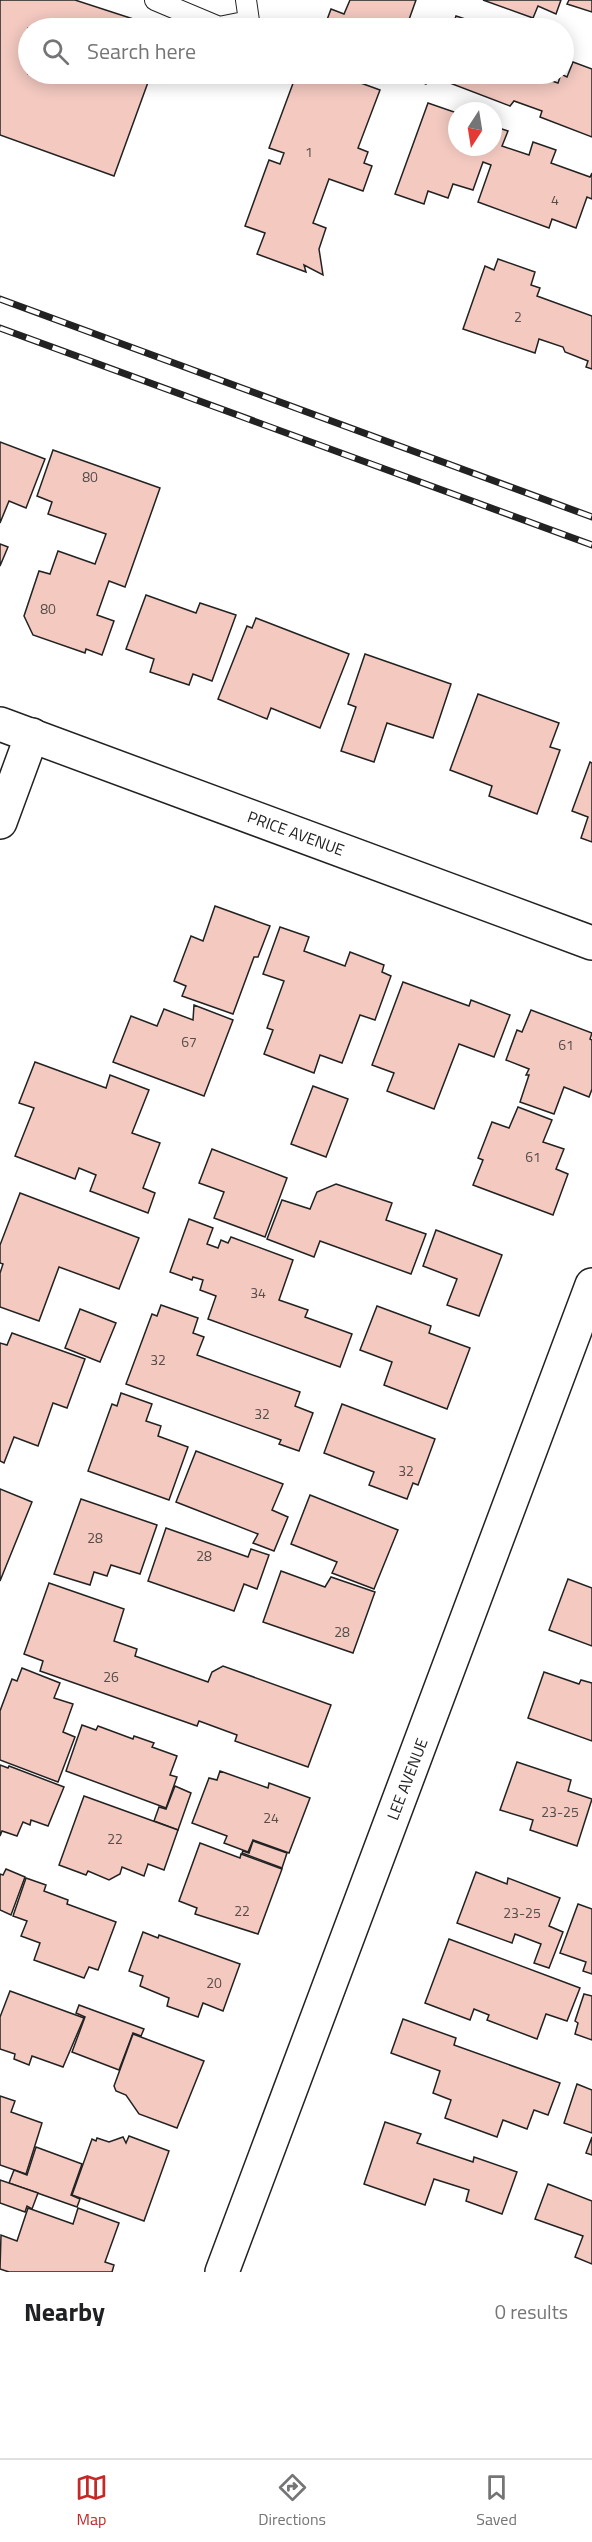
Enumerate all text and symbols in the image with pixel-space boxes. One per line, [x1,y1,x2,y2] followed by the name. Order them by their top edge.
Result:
[18,18,574,84] search box
[87,34,196,68] text: Search here
[39,35,72,68] icon: search
[448,102,502,156] north arrow
[305,141,313,162] house number: 1
[551,189,559,210] house number: 4
[514,306,522,327] house number: 2
[82,466,98,487] house number: 80
[40,598,56,619] house number: 80
[244,804,348,862] street label: PRICE AVENUE
[181,1031,197,1052] house number: 67
[558,1034,574,1055] house number: 61
[525,1146,541,1167] house number: 61
[250,1282,266,1303] house number: 34
[150,1349,166,1370] house number: 32
[254,1403,270,1424] house number: 32
[398,1460,414,1481] house number: 32
[87,1527,103,1548] house number: 28
[196,1545,212,1566] house number: 28
[334,1621,350,1642] house number: 28
[103,1666,119,1687] house number: 26
[380,1734,434,1823] street label: LEE AVENUE
[541,1801,579,1822] house number: 23-25
[263,1807,279,1828] house number: 24
[107,1828,123,1849] house number: 22
[234,1900,250,1921] house number: 22
[503,1902,541,1923] house number: 23-25
[206,1972,222,1993] house number: 20
[24,2292,105,2331] text: Nearby
[495,2296,568,2327] text: 0 results
[75,2471,108,2531] tab: Map
[258,2471,326,2531] tab: Directions
[476,2471,517,2531] tab: Saved

